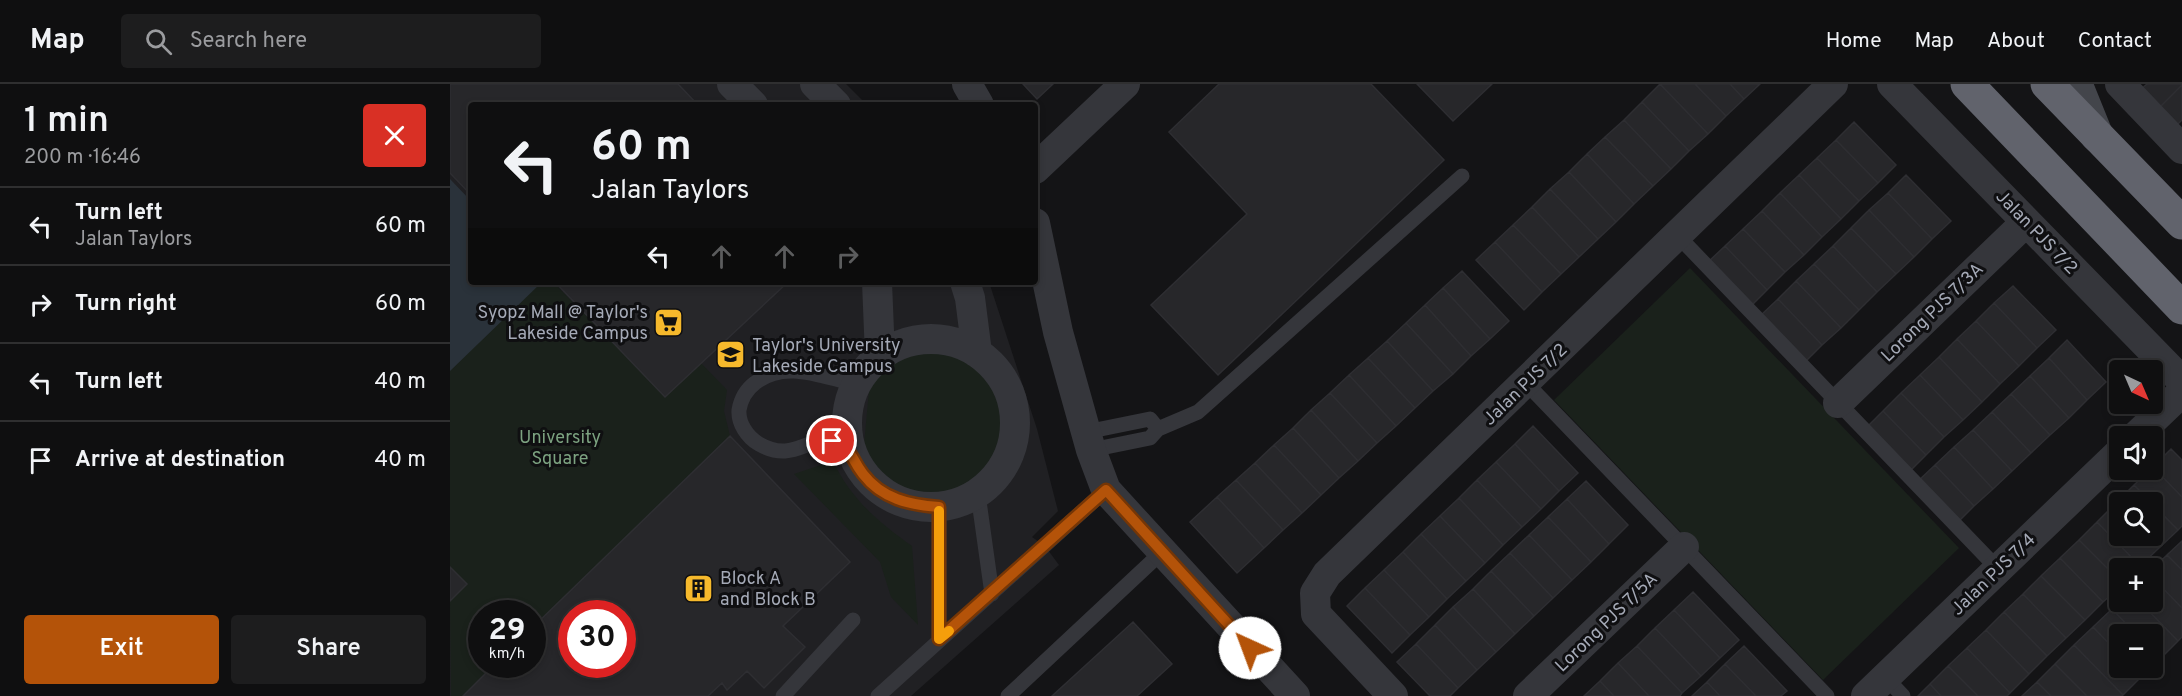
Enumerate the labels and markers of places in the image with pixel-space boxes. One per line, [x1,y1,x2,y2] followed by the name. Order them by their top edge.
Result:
[478,302,648,346] place label: Syopz Mall @ Taylor's Lakeside Campus
[653,306,685,338] supermarket icon: Syopz Mall @ Taylor's Lakeside Campus
[752,335,900,379] place label: Taylor's University Lakeside Campus
[715,339,747,371] school or university icon: Taylor's University Lakeside Campus
[806,415,857,466] pin
[720,568,816,612] place label: Block A and Block B
[683,572,715,604] building icon: Block A and Block B

